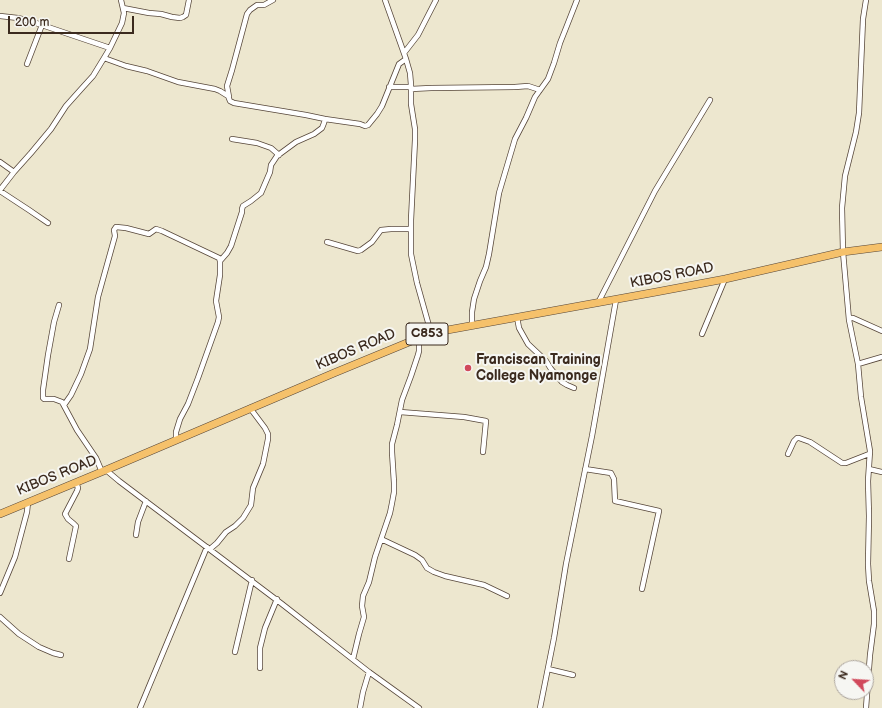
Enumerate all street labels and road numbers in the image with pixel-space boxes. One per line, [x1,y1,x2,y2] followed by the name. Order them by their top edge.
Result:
[629,260,715,292] street label: KIBOS ROAD
[406,323,448,345] road number: C853
[314,326,398,374] street label: KIBOS ROAD
[15,452,99,500] street label: KIBOS ROAD

